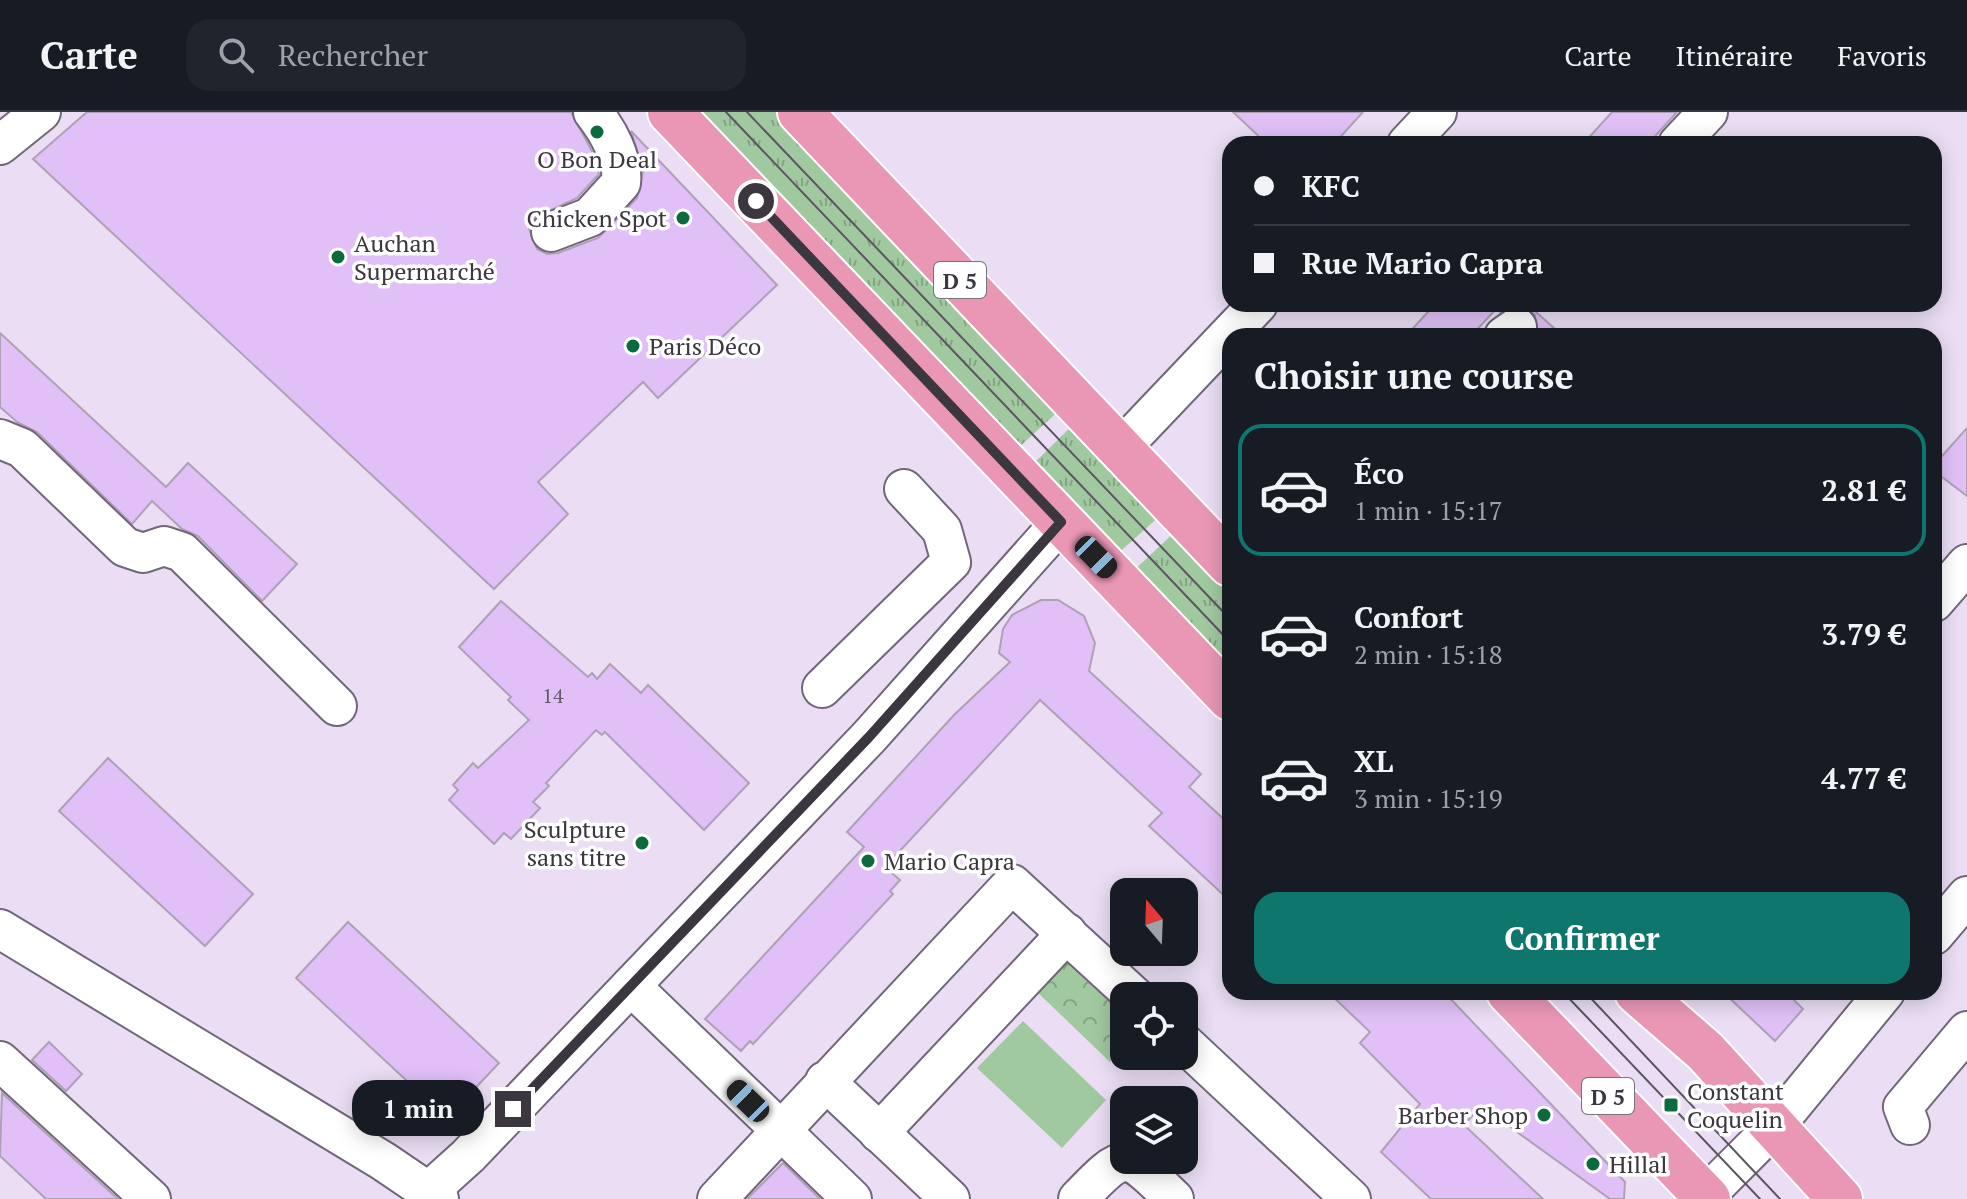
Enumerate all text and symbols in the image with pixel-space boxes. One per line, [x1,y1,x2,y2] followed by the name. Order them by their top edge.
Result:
[186,19,746,91] search box
[40,30,138,80] text: Carte
[214,33,258,77] icon: search
[278,35,428,75] text: Rechercher
[1564,37,1632,74] text: Carte
[1676,37,1793,74] text: Itinéraire
[1837,37,1927,74] text: Favoris
[588,123,606,141] marker: O Bon Deal
[537,143,657,175] place label: O Bon Deal
[1302,166,1360,206] text: KFC
[738,183,774,219] route start
[526,202,667,234] place label: Chicken Spot
[674,209,692,227] marker: Chicken Spot
[354,227,495,287] place label: Auchan Supermarché
[1302,243,1543,283] text: Rue Mario Capra
[329,248,347,266] marker: Auchan Supermarché
[934,262,986,298] road number: D 5
[649,330,761,362] place label: Paris Déco
[624,337,642,355] marker: Paris Déco
[1254,352,1574,399] text: Choisir une course
[1354,453,1404,493] text: Éco
[1258,454,1330,526] icon: car
[1821,470,1906,510] text: 2.81 €
[1354,493,1503,527] text: 1 min · 15:17
[1071,532,1121,582] car
[1354,597,1464,637] text: Confort
[1258,598,1330,670] icon: car
[1821,614,1906,654] text: 3.79 €
[1354,637,1503,671] text: 2 min · 15:18
[542,682,564,709] house number: 14
[1354,741,1393,781] text: XL
[1258,742,1330,814] icon: car
[1821,758,1906,798] text: 4.77 €
[1354,781,1503,815] text: 3 min · 15:19
[524,813,626,873] place label: Sculpture sans titre
[633,834,651,852] marker: Sculpture sans titre
[884,845,1015,877] place label: Mario Capra
[859,852,877,870] marker: Mario Capra
[1110,878,1198,966] north arrow
[1110,878,1198,1174] map controls
[1254,892,1910,984] button: Confirmer
[1110,982,1198,1070] button: locate
[1687,1075,1784,1135] place label: Constant Coquelin
[722,1076,774,1126] car
[1582,1078,1634,1114] road number: D 5
[353,1081,485,1137] callout: 1 min
[1110,1086,1198,1174] button: layers
[382,1091,454,1125] text: 1 min
[495,1091,531,1127] route end
[1662,1096,1680,1114] marker: Constant Coquelin
[1398,1099,1528,1131] place label: Barber Shop
[1535,1106,1553,1124] marker: Barber Shop
[1609,1148,1668,1180] place label: Hillal
[1584,1155,1602,1173] marker: Hillal

